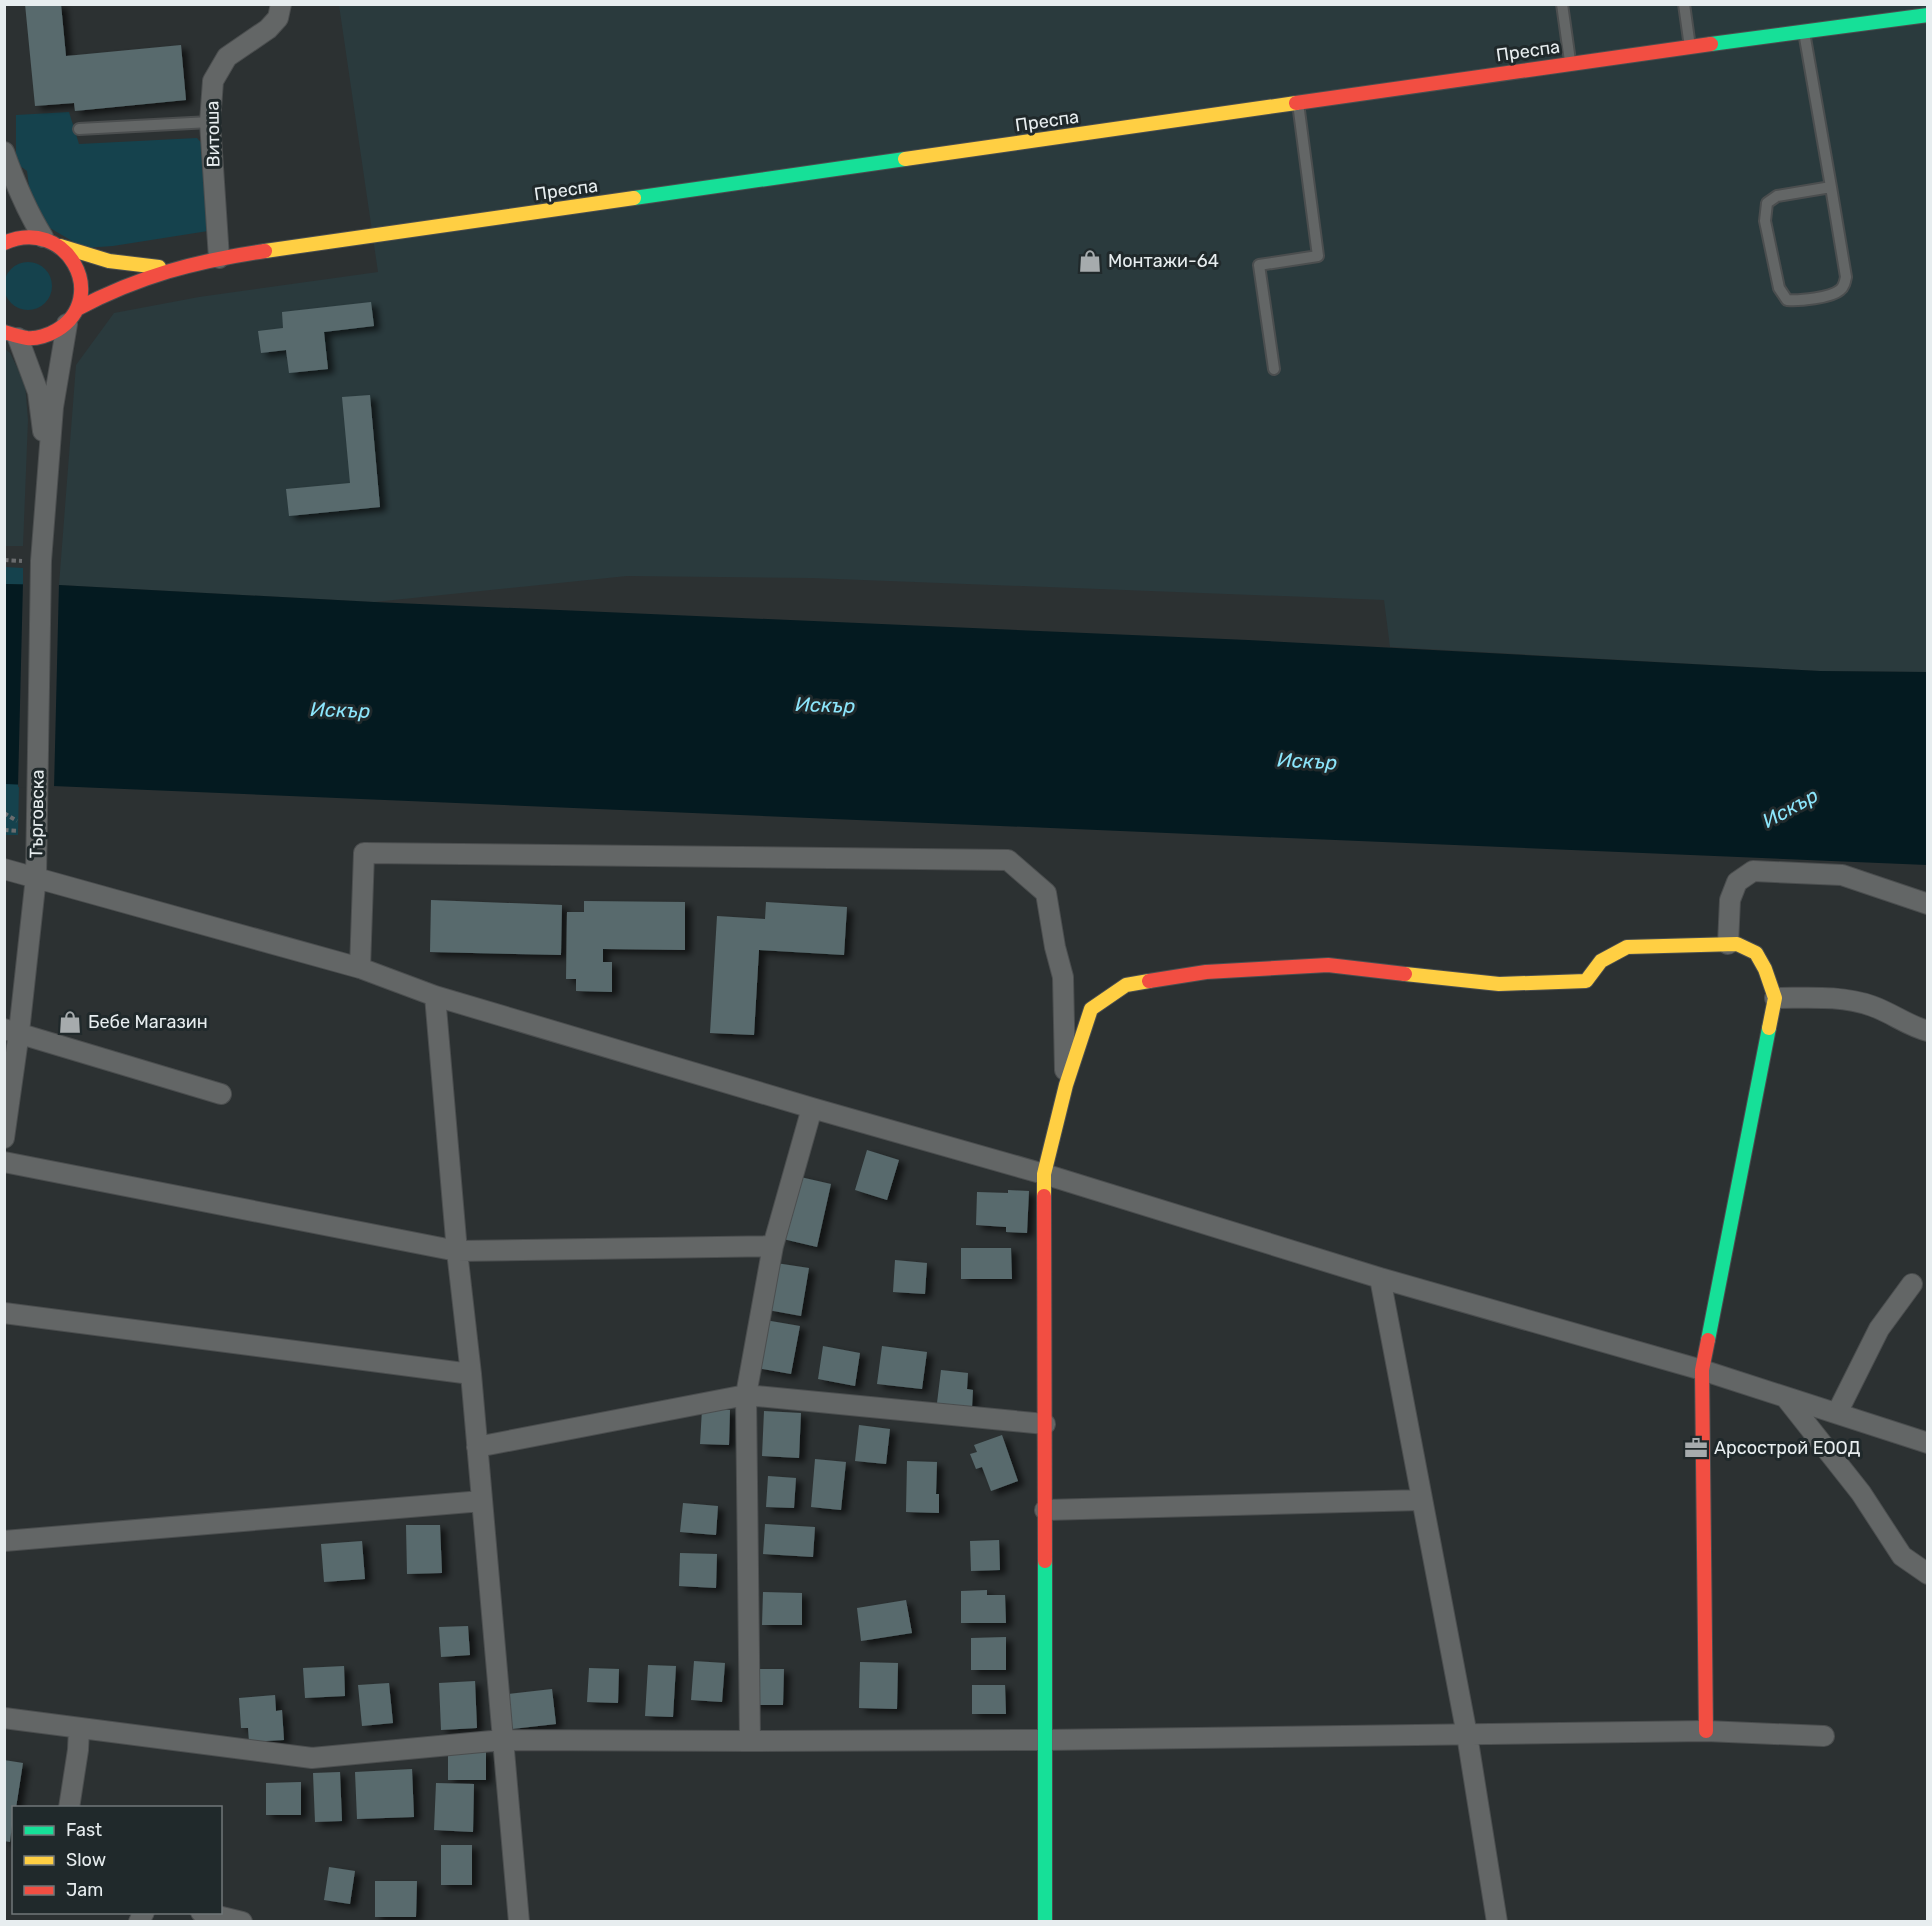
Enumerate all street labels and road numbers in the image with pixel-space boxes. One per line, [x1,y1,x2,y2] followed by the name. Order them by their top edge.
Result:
[1495,36,1561,66] street label: Преспа
[201,100,225,168] street label: Витоша
[1014,106,1080,136] street label: Преспа
[533,175,599,205] street label: Преспа
[25,769,49,859] street label: Търговска

